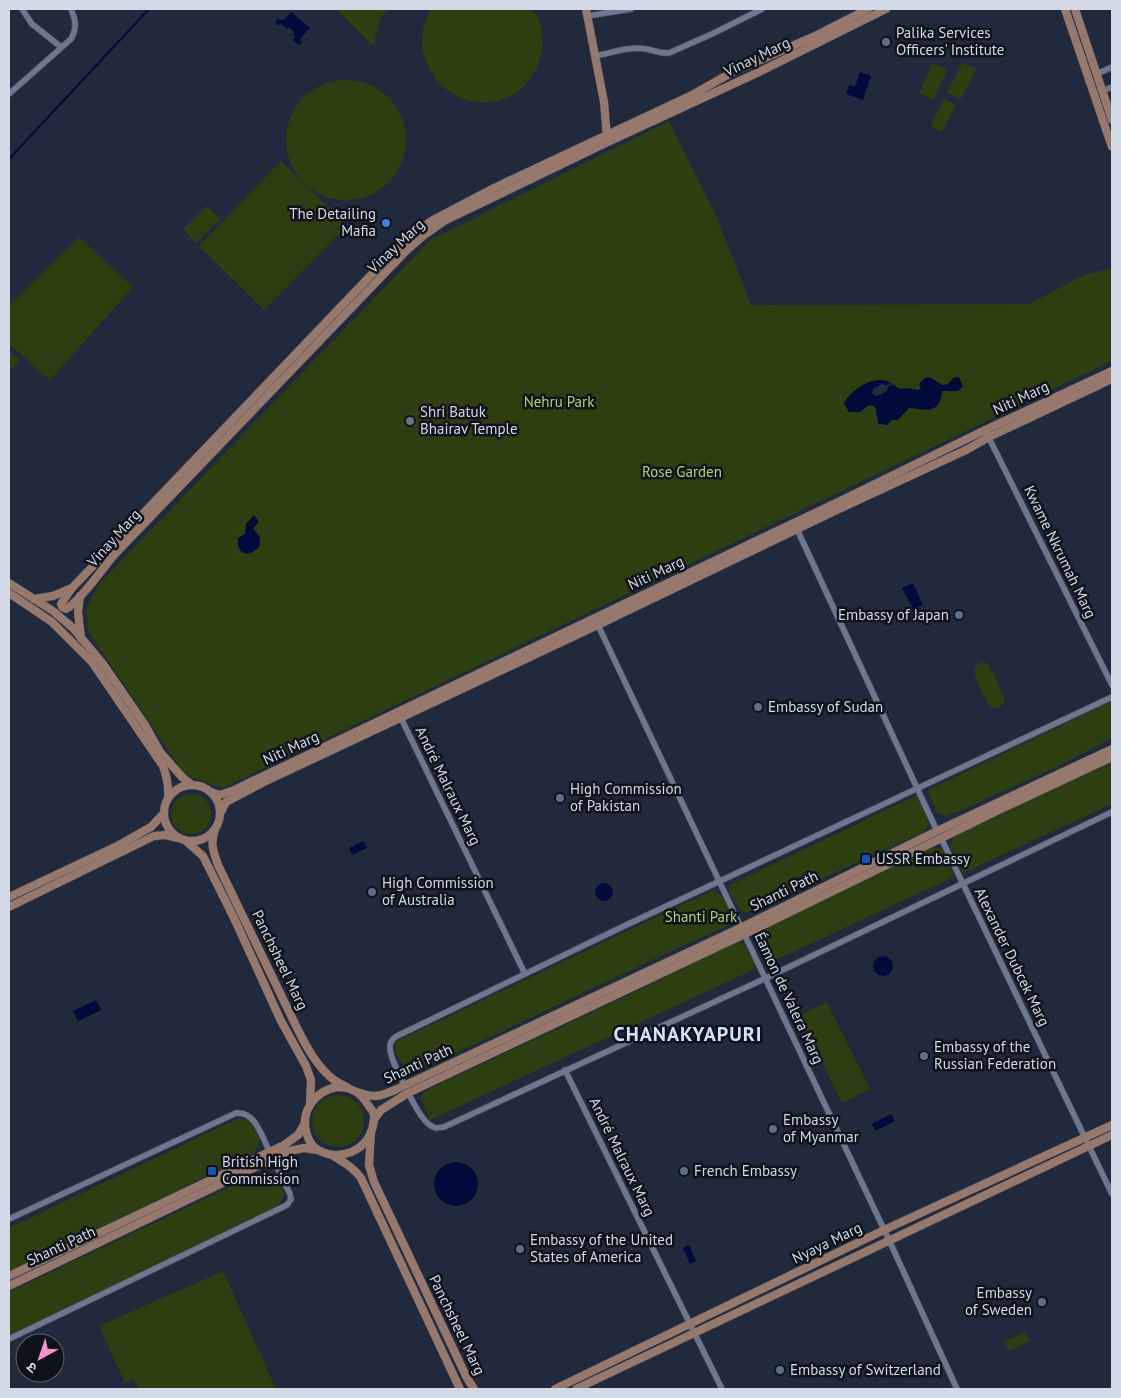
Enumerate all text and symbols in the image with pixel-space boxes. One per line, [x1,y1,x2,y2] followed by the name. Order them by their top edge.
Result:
[896,23,1004,59] place label: Palika Services Officers' Institute
[720,32,793,81] street label: Vinay Marg
[880,36,892,48] marker: Palika Services Officers' Institute
[289,204,376,240] place label: The Detailing Mafia
[362,214,428,278] street label: Vinay Marg
[380,217,392,229] marker: The Detailing Mafia
[990,376,1052,419] street label: Niti Marg
[524,392,595,411] park label: Nehru Park
[420,402,518,438] place label: Shri Batuk Bhairav Temple
[404,415,416,427] marker: Shri Batuk Bhairav Temple
[642,462,722,481] park label: Rose Garden
[1020,482,1101,621] street label: Kwame Nkrumah Marg
[82,505,144,571] street label: Vinay Marg
[625,551,687,594] street label: Niti Marg
[838,605,949,624] place label: Embassy of Japan
[953,609,965,621] marker: Embassy of Japan
[768,697,883,716] place label: Embassy of Sudan
[752,701,764,713] marker: Embassy of Sudan
[411,723,485,848] street label: André Malraux Marg
[260,726,322,769] street label: Niti Marg
[570,779,682,815] place label: High Commission of Pakistan
[554,792,566,804] marker: High Commission of Pakistan
[876,849,970,868] place label: USSR Embassy
[860,853,872,865] marker: USSR Embassy
[747,866,821,915] street label: Shanti Path
[382,873,494,909] place label: High Commission of Australia
[971,884,1054,1029] street label: Alexander Dubcek Marg
[366,886,378,898] marker: High Commission of Australia
[248,907,313,1013] street label: Panchsheel Marg
[665,907,738,926] park label: Shanti Park
[751,929,828,1067] street label: Éamon de Valera Marg
[613,1021,763,1047] district label: CHANAKYAPURI
[934,1037,1056,1073] place label: Embassy of the Russian Federation
[380,1039,455,1088] street label: Shanti Path
[918,1050,930,1062] marker: Embassy of the Russian Federation
[585,1094,659,1219] street label: André Malraux Marg
[783,1110,859,1146] place label: Embassy of Myanmar
[767,1123,779,1135] marker: Embassy of Myanmar
[222,1152,299,1188] place label: British High Commission
[694,1161,797,1180] place label: French Embassy
[206,1165,218,1177] marker: British High Commission
[678,1165,690,1177] marker: French Embassy
[789,1217,865,1268] street label: Nyaya Marg
[23,1221,98,1270] street label: Shanti Path
[530,1230,673,1266] place label: Embassy of the United States of America
[514,1243,526,1255] marker: Embassy of the United States of America
[425,1272,490,1378] street label: Panchsheel Marg
[965,1283,1032,1319] place label: Embassy of Sweden
[1036,1296,1048,1308] marker: Embassy of Sweden
[15,1333,65,1383] north arrow
[22,1358,41,1377] text: उ
[790,1360,941,1379] place label: Embassy of Switzerland
[774,1364,786,1376] marker: Embassy of Switzerland

